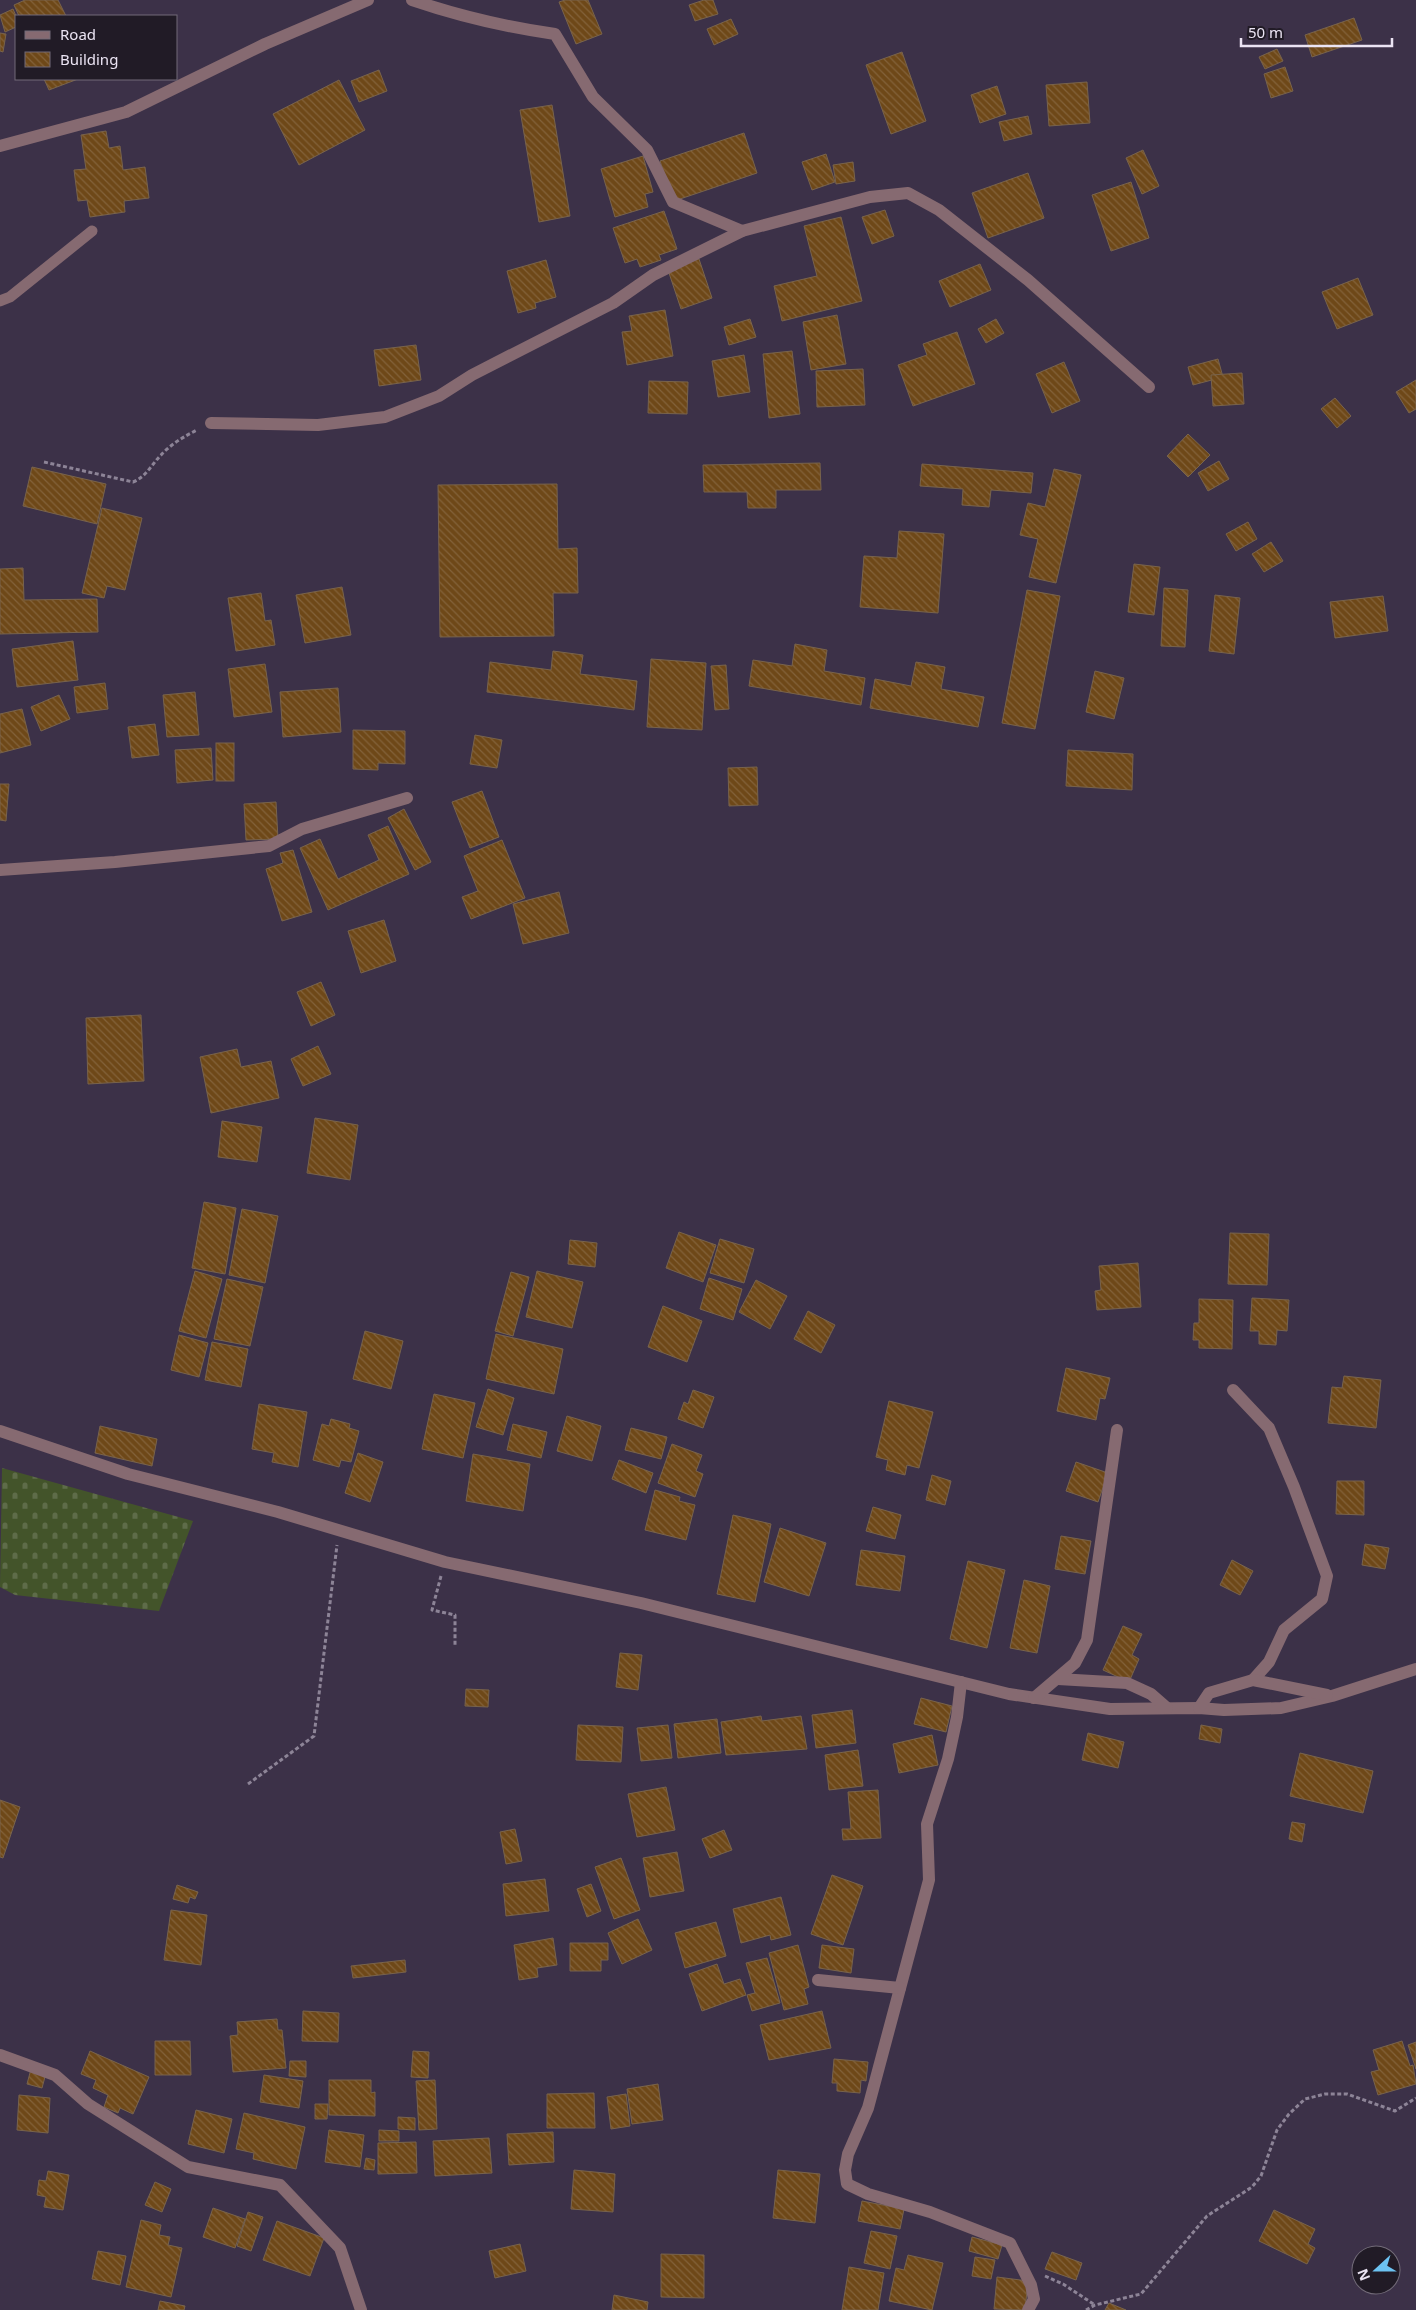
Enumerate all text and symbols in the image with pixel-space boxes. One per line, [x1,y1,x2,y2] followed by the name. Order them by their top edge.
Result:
[15,15,178,80] legend
[1241,15,1392,47] scale bar
[1248,22,1283,42] text: 50 m
[60,24,96,44] text: Road
[60,49,118,69] text: Building
[1351,2245,1401,2295] north arrow
[1352,2266,1374,2284] text: N

